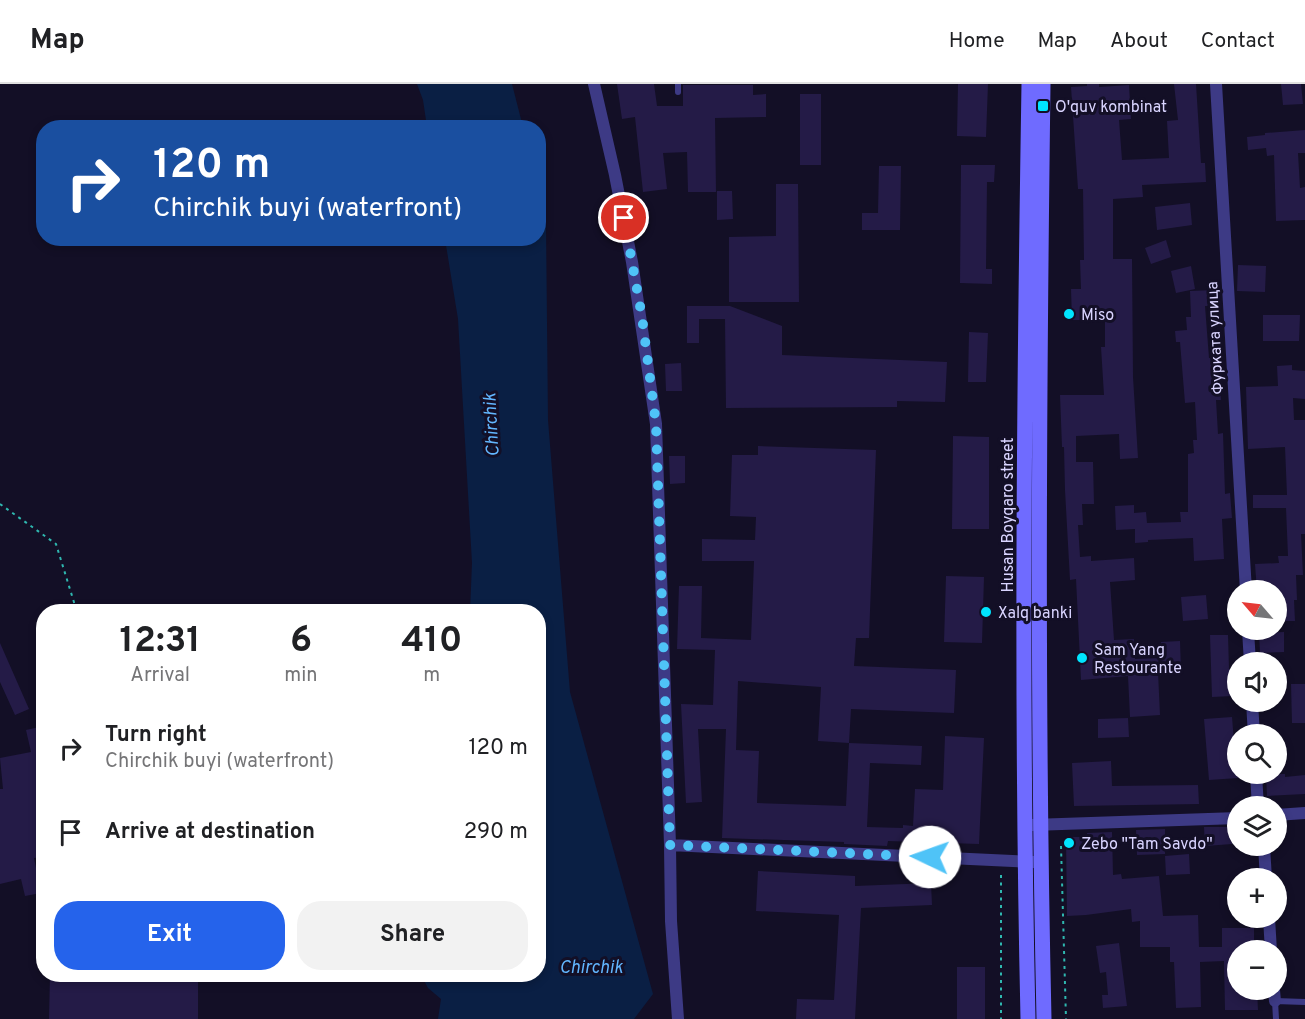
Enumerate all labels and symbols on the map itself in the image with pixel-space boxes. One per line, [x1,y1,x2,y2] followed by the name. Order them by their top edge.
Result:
[1055,98,1167,118] place label: O'quv kombinat
[1036,99,1050,113] marker: O'quv kombinat
[598,192,649,243] pin
[1203,281,1229,395] street label: Фурката улица
[1081,306,1114,326] place label: Miso
[1062,307,1076,321] marker: Miso
[479,392,506,457] water label: Chirchik
[999,437,1019,593] street label: Husan Boyqaro street
[1227,580,1287,640] north arrow
[998,604,1072,624] place label: Xalq banki
[979,605,993,619] marker: Xalq banki
[1094,641,1182,679] place label: Sam Yang Restourante
[1075,651,1089,665] marker: Sam Yang Restourante
[898,825,962,889] position arrow
[1081,835,1213,855] place label: Zebo "Tam Savdo"
[1062,836,1076,850] marker: Zebo "Tam Savdo"
[559,957,624,980] water label: Chirchik

